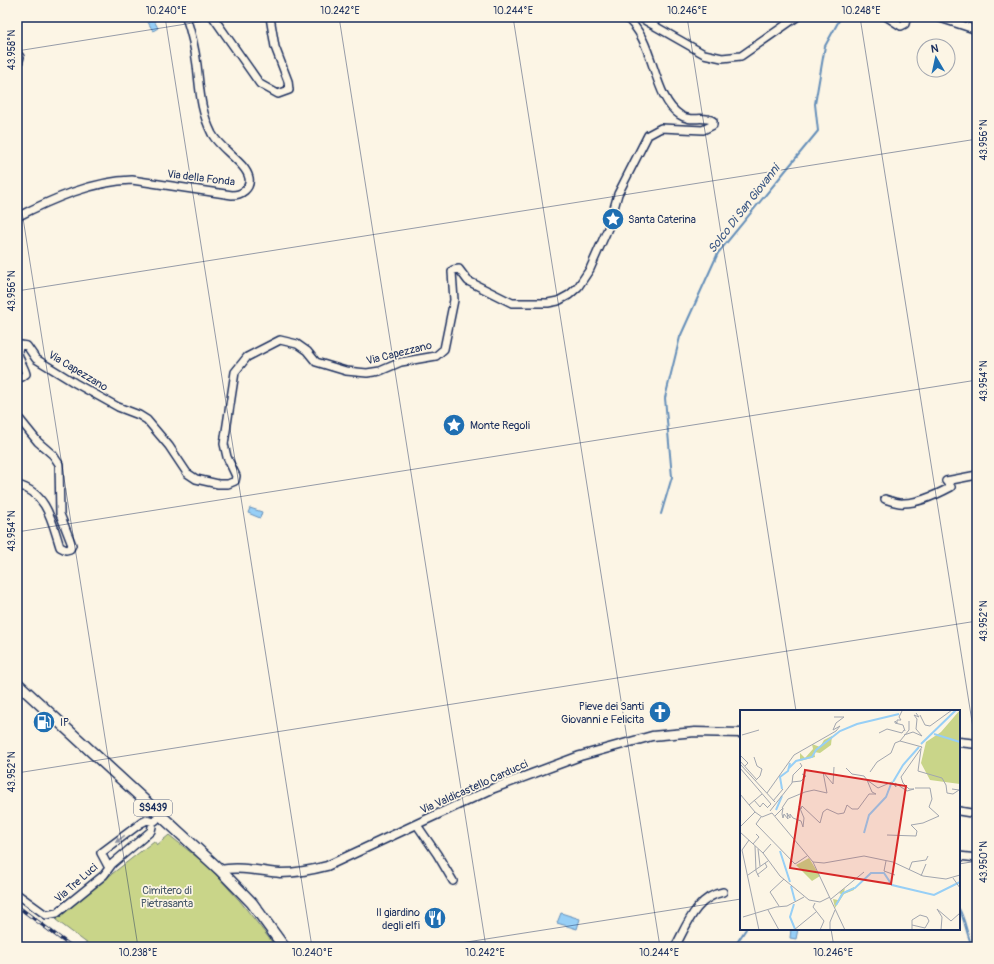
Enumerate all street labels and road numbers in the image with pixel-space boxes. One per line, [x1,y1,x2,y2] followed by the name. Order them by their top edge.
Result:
[166,167,236,189] street label: Via della Fonda
[365,339,433,367] street label: Via Capezzano
[46,348,110,394] street label: Via Capezzano
[418,757,530,817] street label: Via Valdicastello Carducci
[134,800,172,816] road number: SS439
[52,861,100,905] street label: Via Tre Luci

